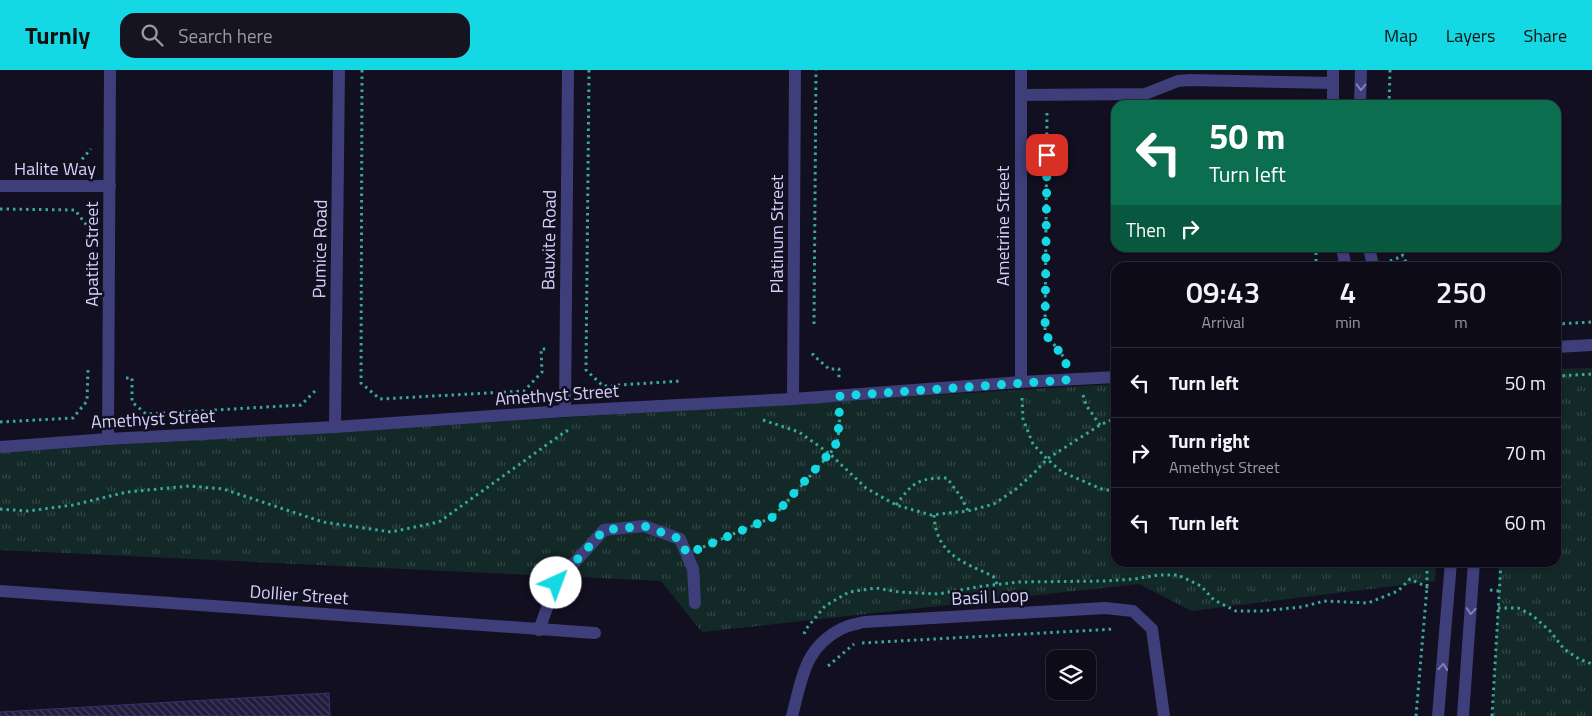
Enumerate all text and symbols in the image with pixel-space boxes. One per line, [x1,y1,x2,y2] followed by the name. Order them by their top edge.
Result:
[120,13,470,58] search box
[25,17,90,53] text: Turnly
[138,21,166,49] icon: search
[178,21,273,50] text: Search here
[1384,22,1418,49] text: Map
[1446,22,1495,49] text: Layers
[1523,22,1567,49] text: Share
[1356,84,1366,92] one-way arrow
[1209,109,1285,163] text: 50 m
[1126,120,1191,185] icon: left
[1026,134,1068,176] pin
[1033,141,1061,169] icon: arrive
[14,155,96,182] street label: Halite Way
[1209,157,1286,191] text: Turn left
[989,165,1016,286] street label: Ametrine Street
[763,174,790,293] street label: Platinum Street
[534,190,563,290] street label: Bauxite Road
[305,199,334,299] street label: Pumice Road
[78,201,105,307] street label: Apatite Street
[1126,215,1166,244] text: Then
[1176,215,1204,243] icon: right
[1186,269,1260,315] text: 09:43
[1340,269,1356,315] text: 4
[1436,269,1486,315] text: 250
[1201,310,1245,334] text: Arrival
[1335,310,1361,334] text: min
[1454,310,1468,334] text: m
[1169,368,1239,397] text: Turn left
[1505,368,1546,397] text: 50 m
[1126,369,1154,397] icon: left
[494,377,621,412] street label: Amethyst Street
[90,402,216,435] street label: Amethyst Street
[1169,426,1250,455] text: Turn right
[1505,438,1546,467] text: 70 m
[1126,439,1154,467] icon: right
[1169,455,1280,479] text: Amethyst Street
[1169,508,1239,537] text: Turn left
[1505,508,1546,537] text: 60 m
[1126,509,1154,537] icon: left
[529,556,581,608] position arrow
[249,578,350,611] street label: Dollier Street
[951,581,1029,612] street label: Basil Loop
[1466,607,1477,615] one-way arrow
[1046,650,1096,700] map controls
[1046,650,1096,700] button: layers
[1437,663,1448,671] one-way arrow

